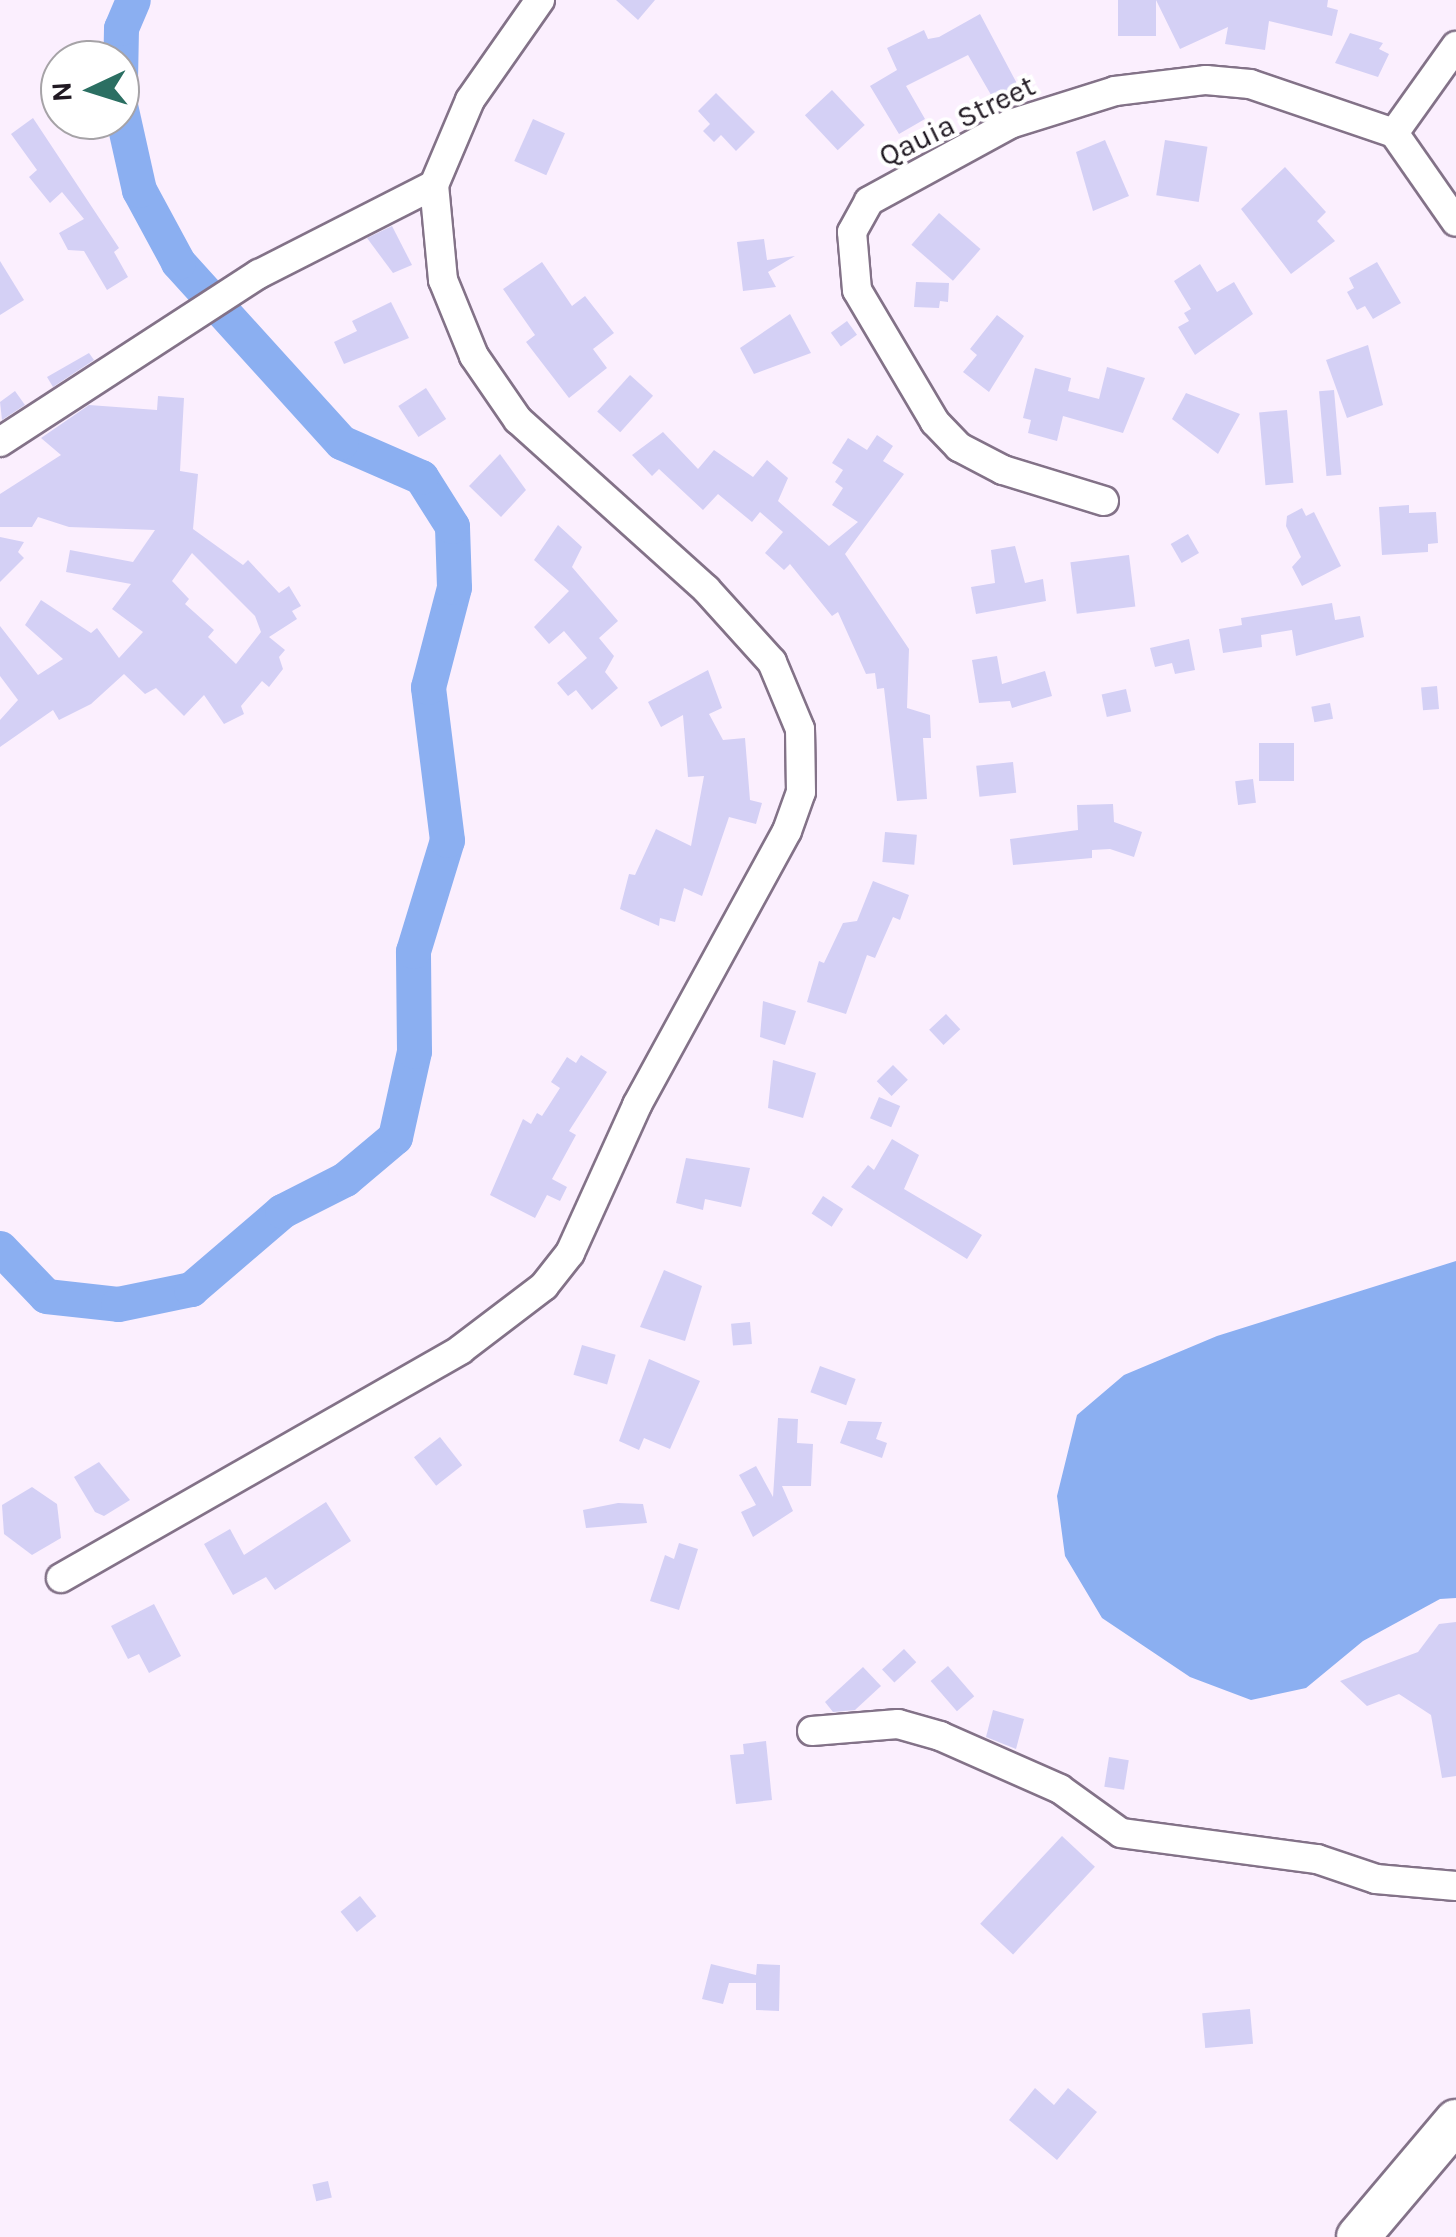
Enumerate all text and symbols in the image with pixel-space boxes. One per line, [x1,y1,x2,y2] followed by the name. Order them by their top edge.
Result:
[40,40,140,140] north arrow
[873,68,1041,174] street label: Qauia Street
[44,81,79,103] text: N

